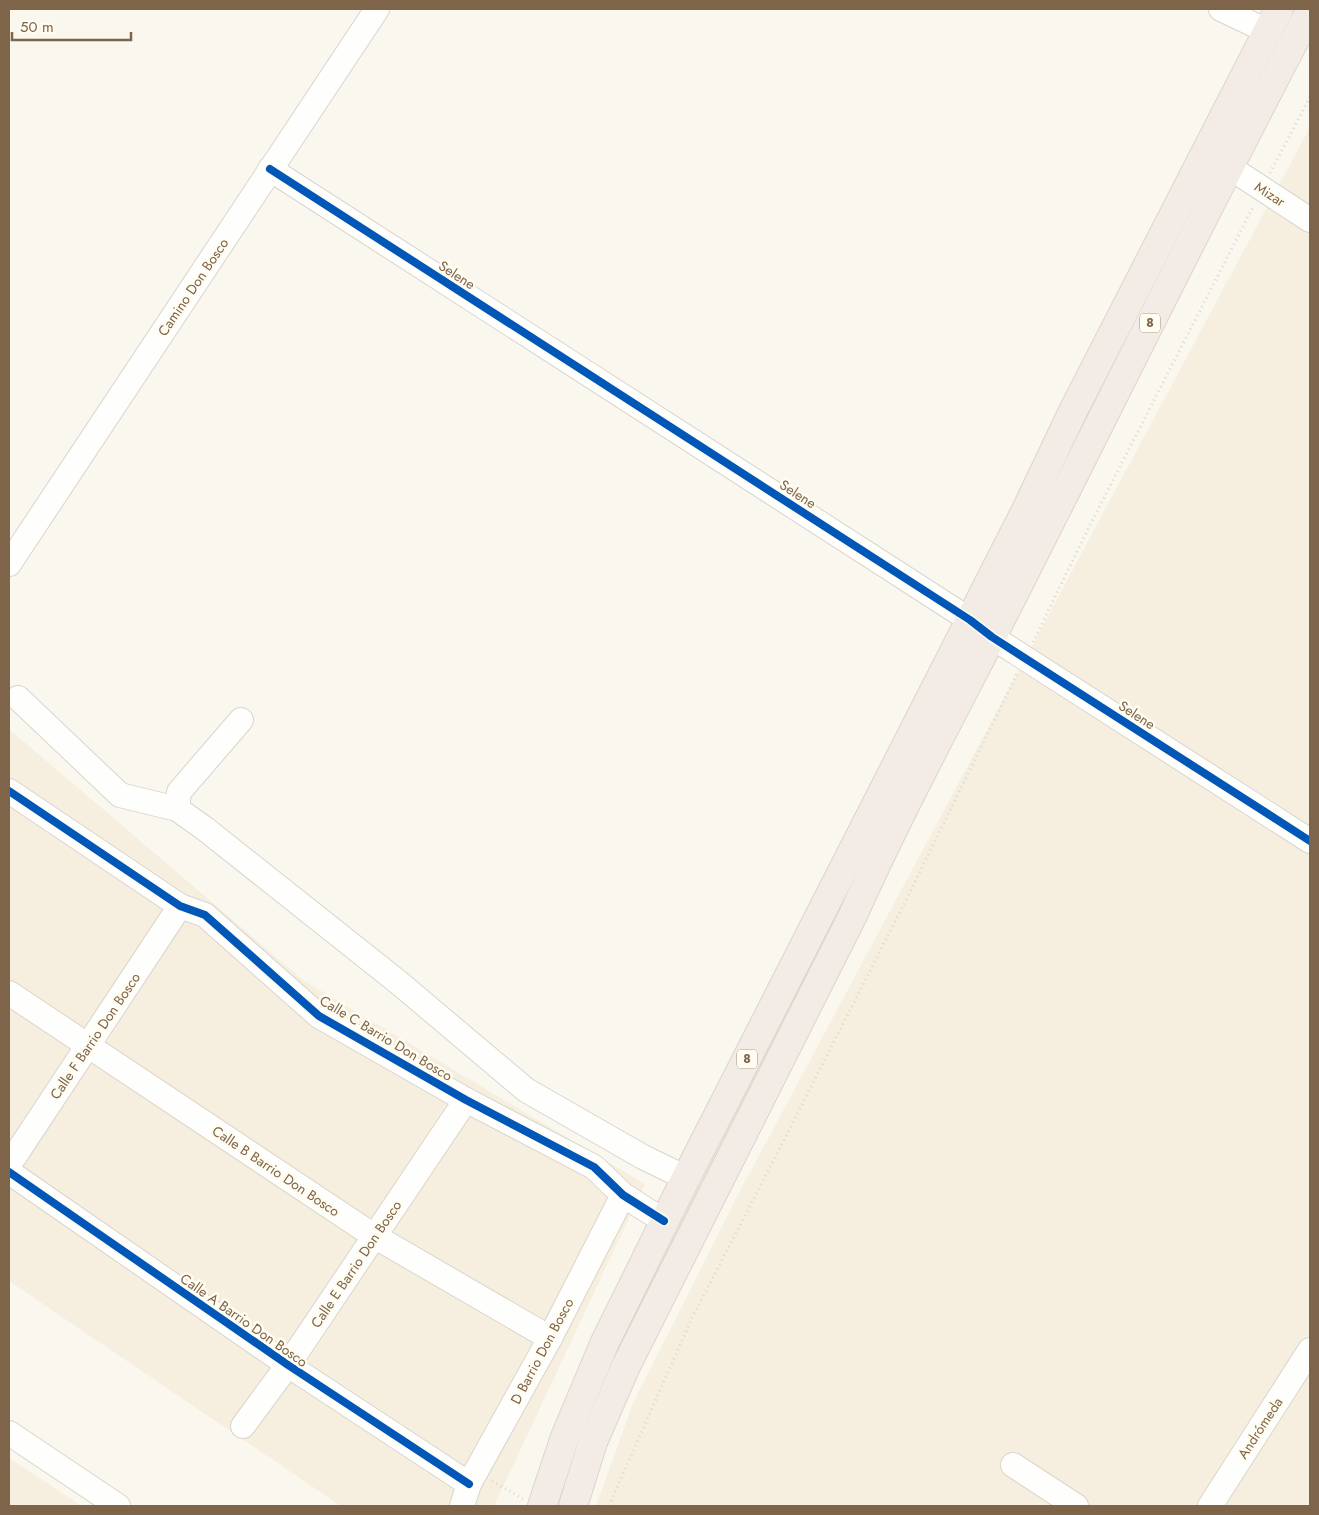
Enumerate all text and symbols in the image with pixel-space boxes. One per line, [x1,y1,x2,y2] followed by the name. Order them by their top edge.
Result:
[12,10,131,42] scale bar
[20,16,54,38] text: 50 m
[1251,177,1289,211] street label: Mizar
[153,234,233,340] street label: Camino Don Bosco
[435,256,479,294] street label: Selene
[1140,314,1160,332] road number: 8
[776,475,820,513] street label: Selene
[1115,696,1159,734] street label: Selene
[45,968,145,1103] street label: Calle F Barrio Don Bosco
[316,990,456,1086] street label: Calle C Barrio Don Bosco
[737,1050,757,1068] road number: 8
[208,1121,344,1221] street label: Calle B Barrio Don Bosco
[306,1196,406,1332] street label: Calle E Barrio Don Bosco
[176,1268,312,1372] street label: Calle A Barrio Don Bosco
[506,1294,579,1408] street label: D Barrio Don Bosco
[1233,1393,1287,1463] street label: Andrómeda

